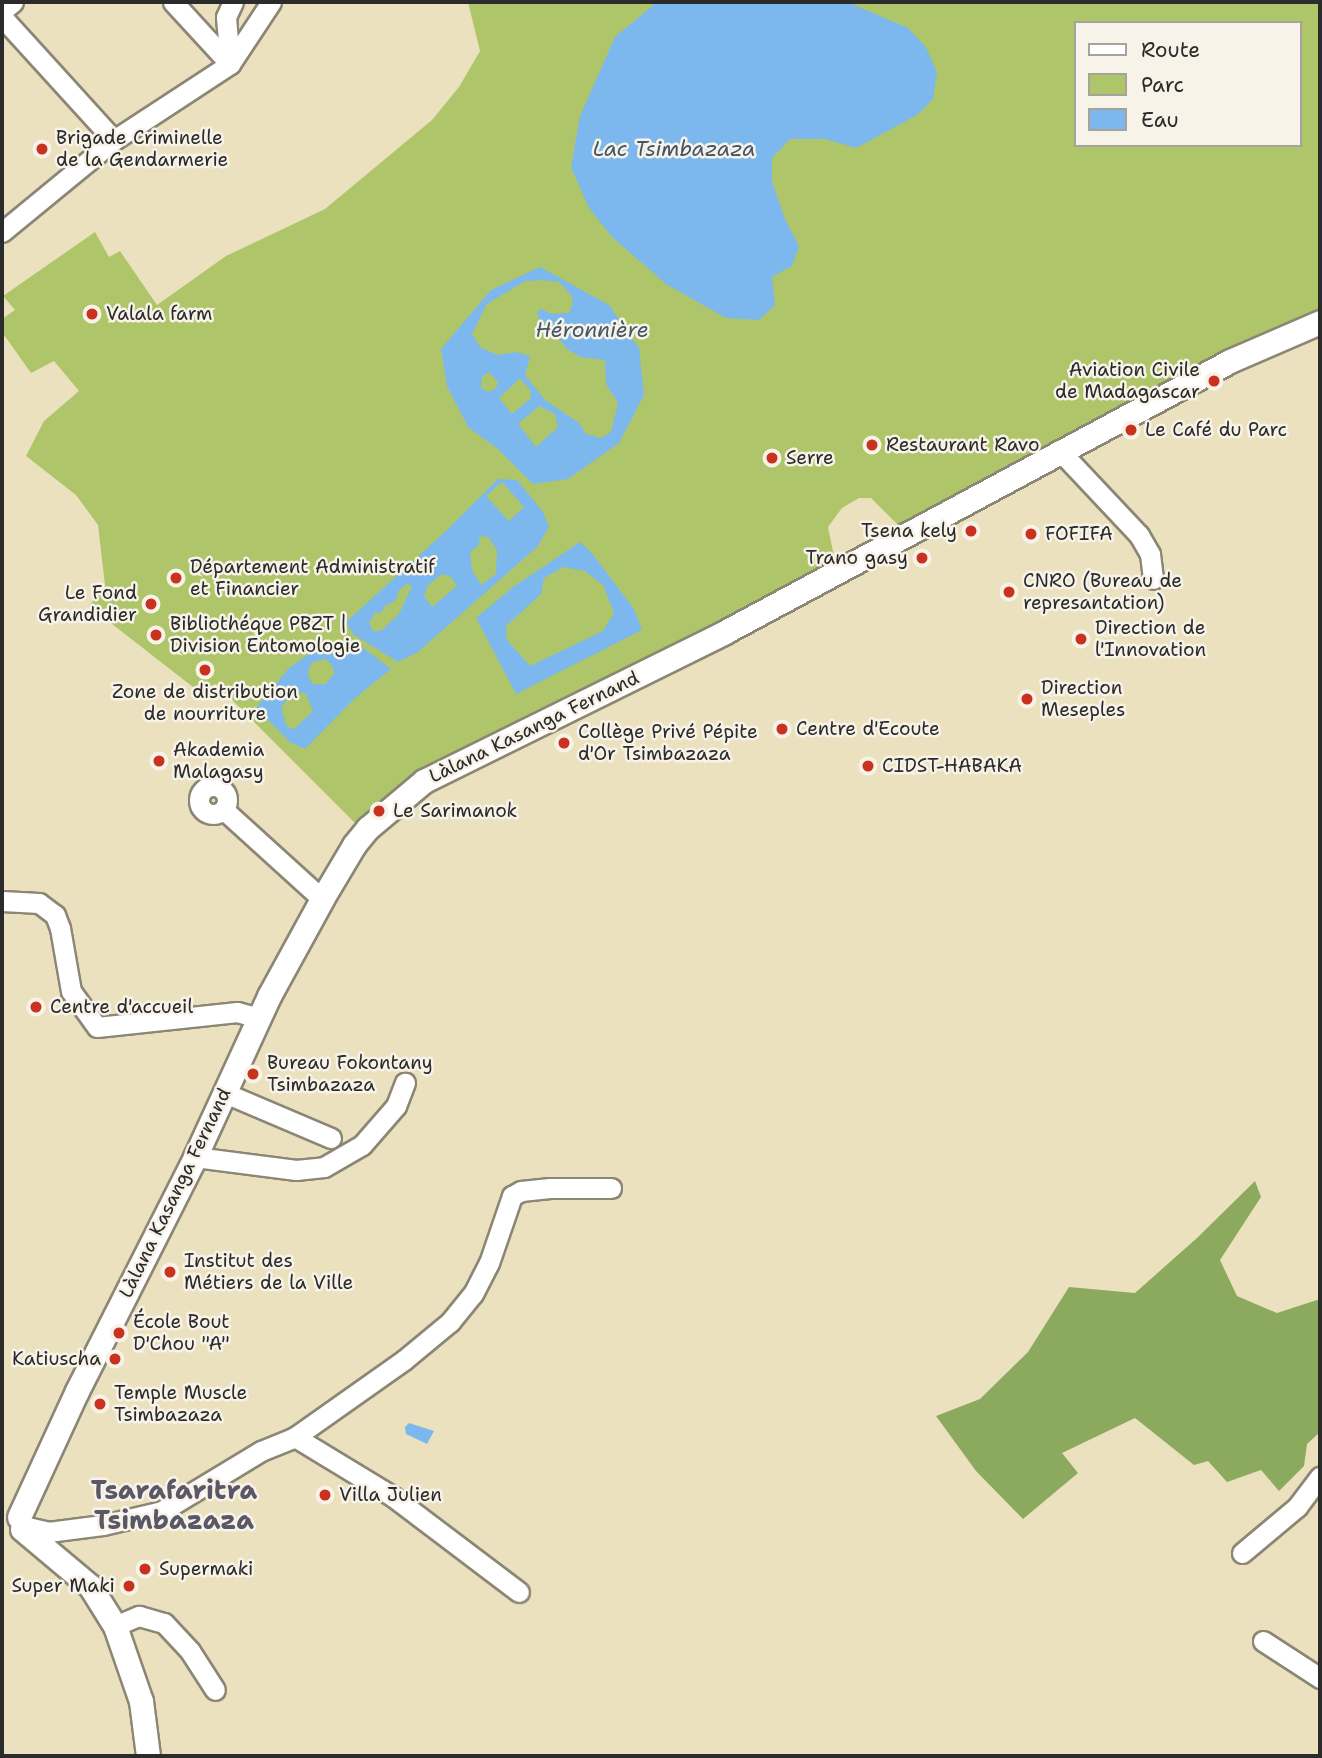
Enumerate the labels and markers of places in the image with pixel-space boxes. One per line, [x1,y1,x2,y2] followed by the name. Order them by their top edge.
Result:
[56,127,228,171] place label: Brigade Criminelle de la Gendarmerie
[34,141,50,157] marker: Brigade Criminelle de la Gendarmerie
[106,303,212,325] place label: Valala farm
[84,306,100,322] marker: Valala farm
[1055,359,1200,403] place label: Aviation Civile de Madagascar
[1206,373,1222,389] marker: Aviation Civile de Madagascar
[1145,419,1287,441] place label: Le Café du Parc
[1123,422,1139,438] marker: Le Café du Parc
[886,434,1039,456] place label: Restaurant Ravo
[864,437,880,453] marker: Restaurant Ravo
[786,447,834,469] place label: Serre
[764,450,780,466] marker: Serre
[861,520,957,542] place label: Tsena kely
[963,523,979,539] marker: Tsena kely
[1045,523,1113,545] place label: FOFIFA
[1023,526,1039,542] marker: FOFIFA
[805,547,908,569] place label: Trano gasy
[914,550,930,566] marker: Trano gasy
[190,556,435,600] place label: Département Administratif et Financier
[168,570,184,586] marker: Département Administratif et Financier
[1023,570,1182,614] place label: CNRO (Bureau de represantation)
[38,582,137,626] place label: Le Fond Grandidier
[1001,584,1017,600] marker: CNRO (Bureau de represantation)
[143,596,159,612] marker: Le Fond Grandidier
[170,613,361,657] place label: Bibliothéque PBZT | Division Entomologie
[1095,617,1206,661] place label: Direction de l'Innovation
[148,627,164,643] marker: Bibliothéque PBZT | Division Entomologie
[1073,631,1089,647] marker: Direction de l'Innovation
[197,662,213,678] marker: Zone de distribution de nourriture
[1041,677,1125,721] place label: Direction Meseples
[112,681,298,725] place label: Zone de distribution de nourriture
[1019,691,1035,707] marker: Direction Meseples
[796,718,940,740] place label: Centre d'Ecoute
[578,721,758,765] place label: Collège Privé Pépite d'Or Tsimbazaza
[774,721,790,737] marker: Centre d'Ecoute
[556,735,572,751] marker: Collège Privé Pépite d'Or Tsimbazaza
[173,739,264,783] place label: Akademia Malagasy
[151,753,167,769] marker: Akademia Malagasy
[882,755,1022,777] place label: CIDST-HABAKA
[860,758,876,774] marker: CIDST-HABAKA
[393,800,518,822] place label: Le Sarimanok
[371,803,387,819] marker: Le Sarimanok
[50,996,193,1018] place label: Centre d'accueil
[28,999,44,1015] marker: Centre d'accueil
[267,1052,433,1096] place label: Bureau Fokontany Tsimbazaza
[245,1066,261,1082] marker: Bureau Fokontany Tsimbazaza
[184,1250,353,1294] place label: Institut des Métiers de la Ville
[162,1264,178,1280] marker: Institut des Métiers de la Ville
[133,1311,230,1355] place label: École Bout D'Chou "A"
[111,1325,127,1341] marker: École Bout D'Chou "A"
[12,1348,101,1370] place label: Katiuscha
[107,1351,123,1367] marker: Katiuscha
[114,1382,247,1426] place label: Temple Muscle Tsimbazaza
[92,1396,108,1412] marker: Temple Muscle Tsimbazaza
[339,1484,442,1506] place label: Villa Julien
[317,1487,333,1503] marker: Villa Julien
[159,1558,253,1580] place label: Supermaki
[137,1561,153,1577] marker: Supermaki
[12,1575,115,1597] place label: Super Maki
[121,1578,137,1594] marker: Super Maki

